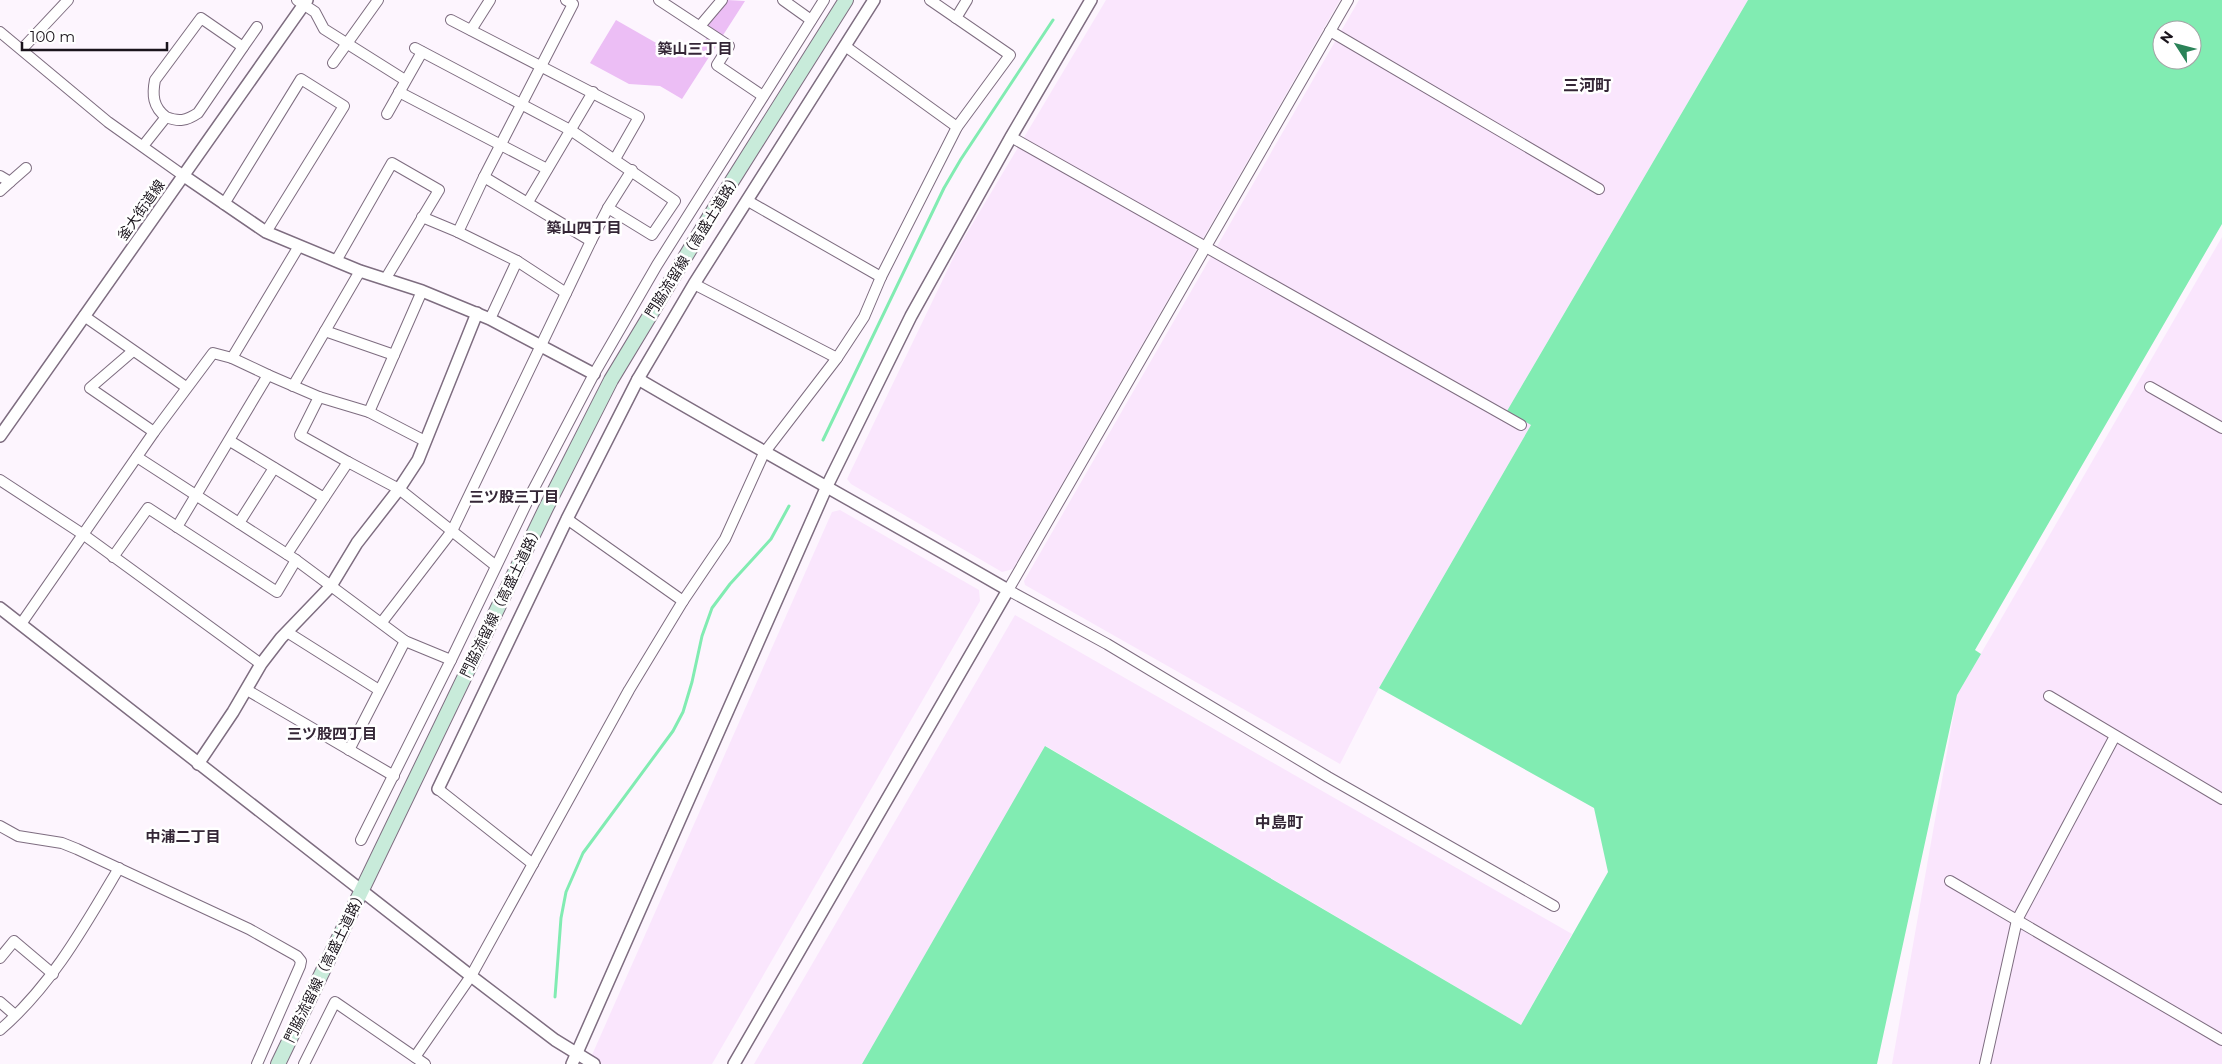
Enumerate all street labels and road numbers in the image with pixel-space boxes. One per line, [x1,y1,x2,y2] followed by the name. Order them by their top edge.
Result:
[641,169,745,321] street label: 門脇流留線（高盛土道路）
[114,176,168,244] street label: 釜大街道線
[456,522,546,680] street label: 門脇流留線（高盛土道路）
[280,887,370,1045] street label: 門脇流留線（高盛土道路）

